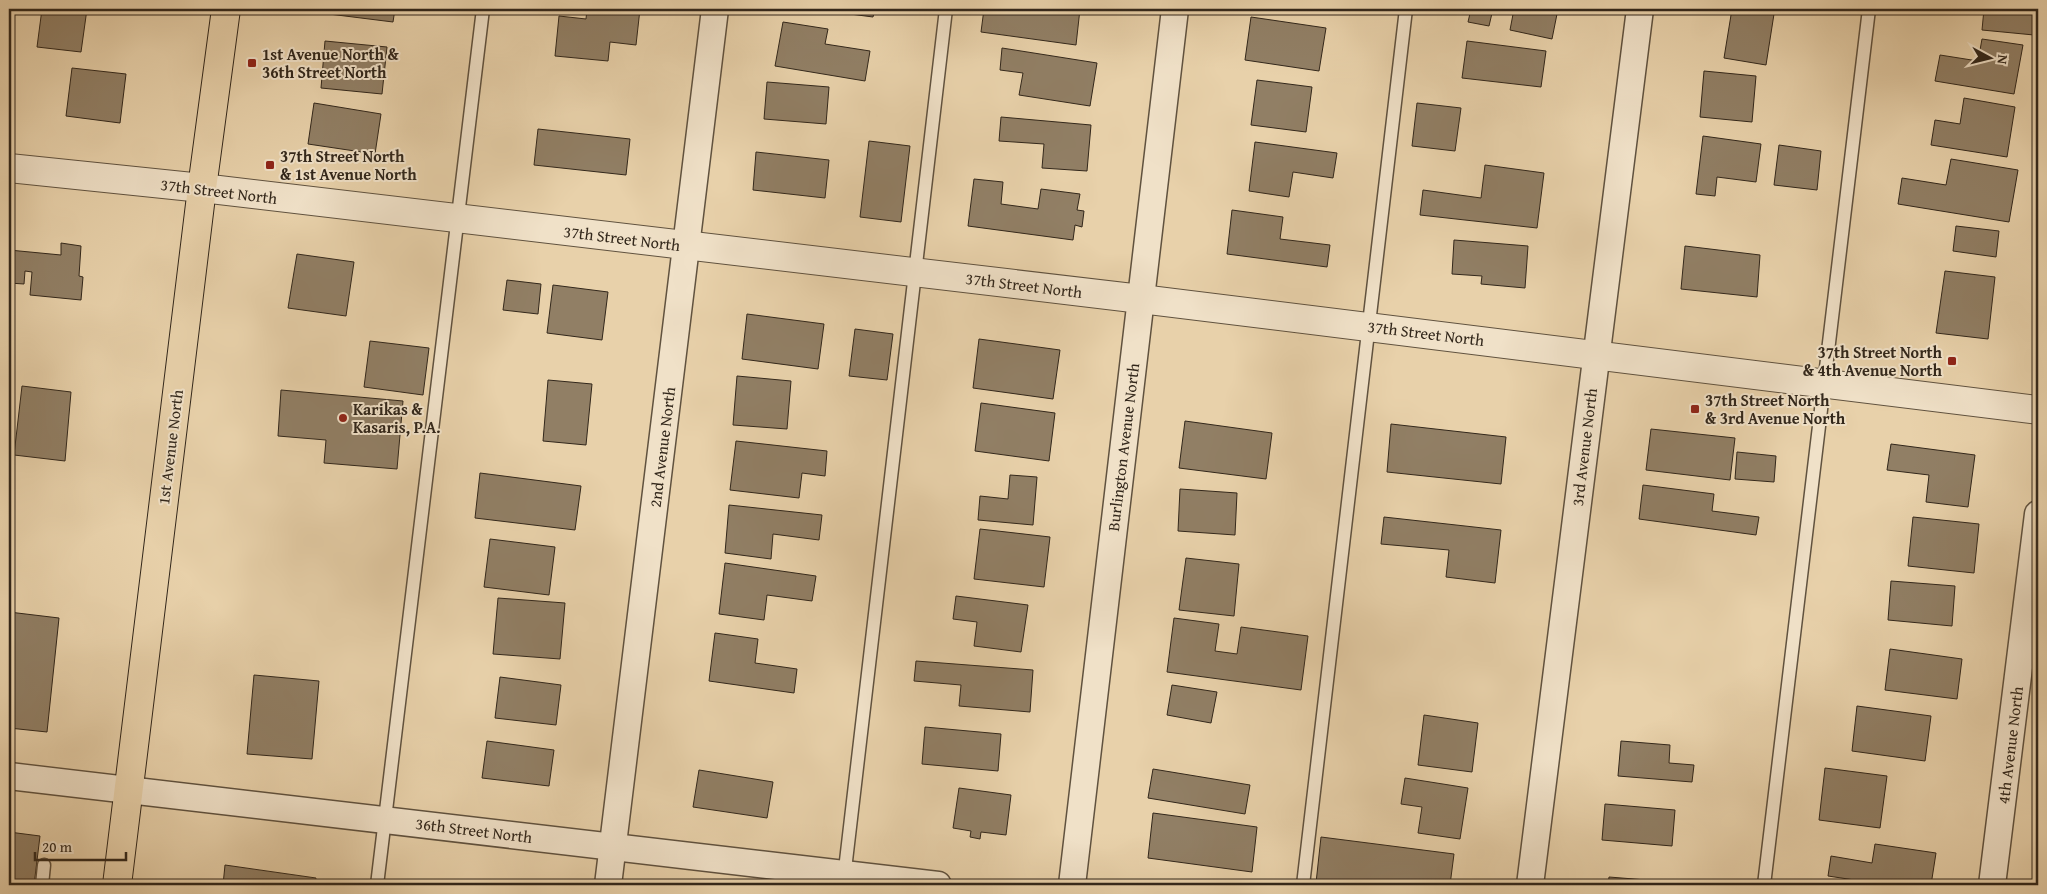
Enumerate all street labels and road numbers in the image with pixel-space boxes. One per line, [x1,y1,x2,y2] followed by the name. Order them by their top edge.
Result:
[159,172,279,210] street label: 37th Street North
[562,219,682,257] street label: 37th Street North
[964,266,1084,304] street label: 37th Street North
[1366,314,1486,352] street label: 37th Street North
[1101,362,1145,532] street label: Burlington Avenue North
[643,385,681,509] street label: 2nd Avenue North
[1565,387,1603,507] street label: 3rd Avenue North
[151,388,189,506] street label: 1st Avenue North
[1991,685,2029,805] street label: 4th Avenue North
[414,811,534,849] street label: 36th Street North

